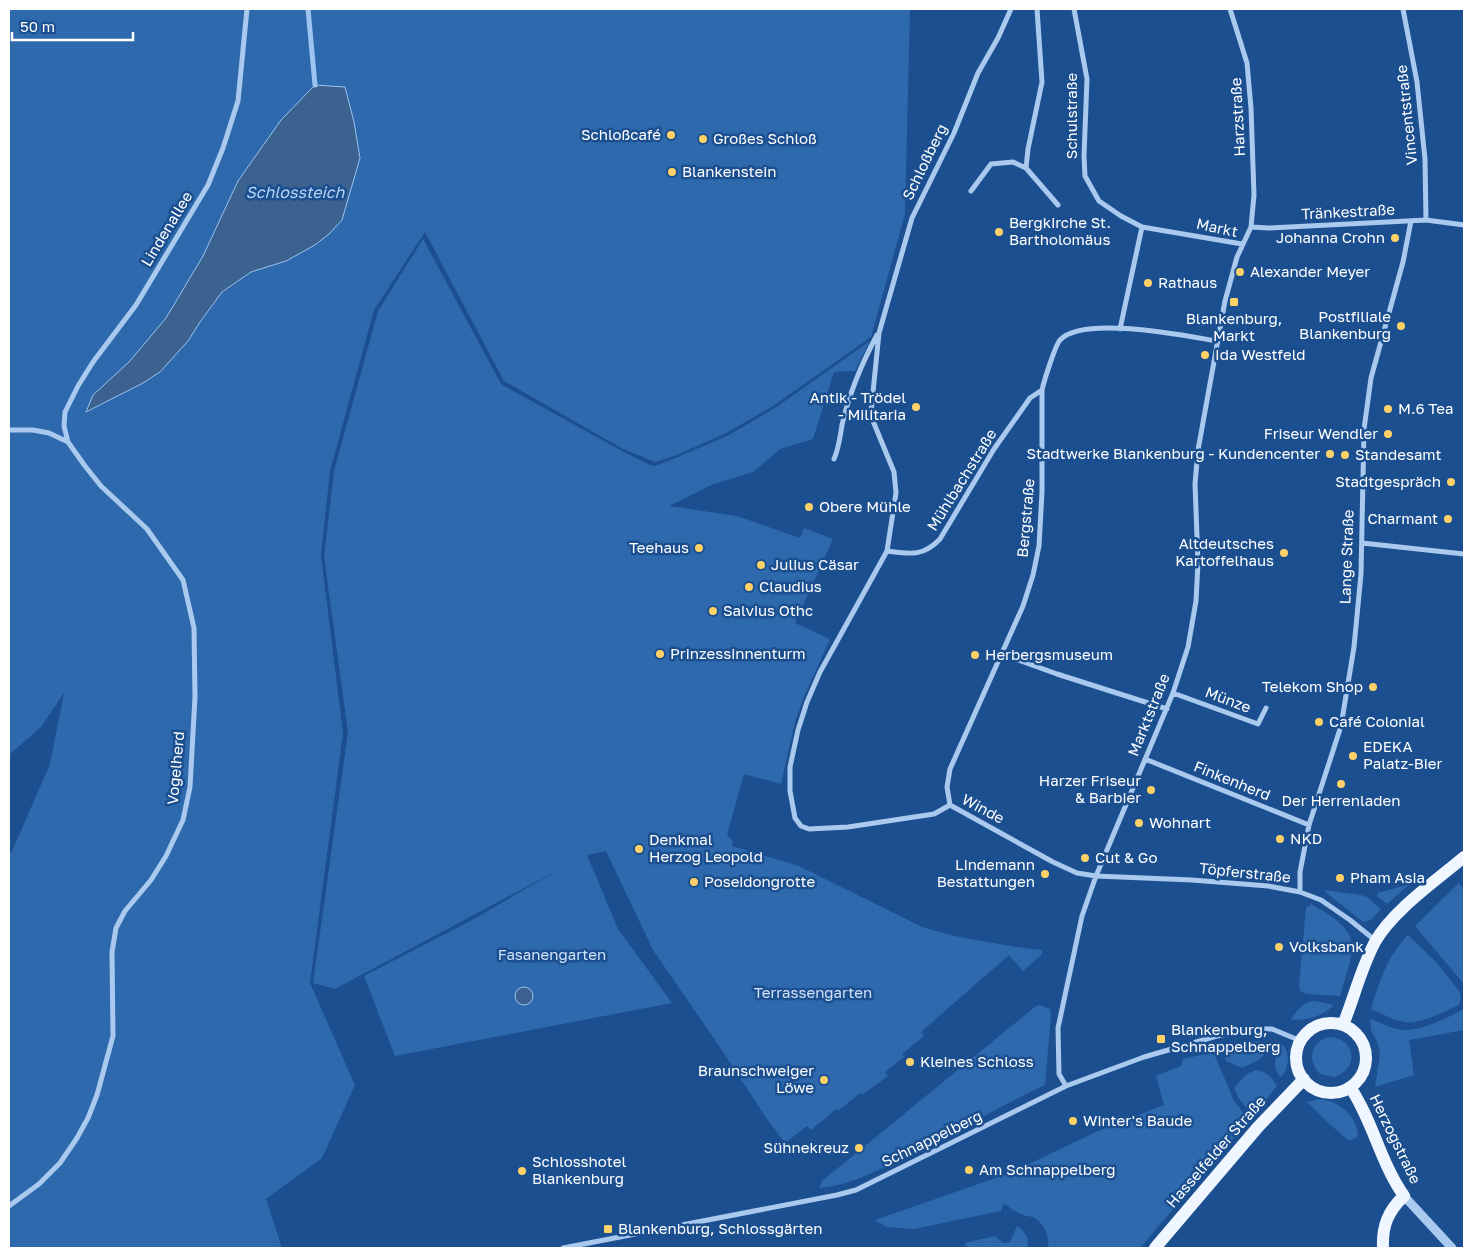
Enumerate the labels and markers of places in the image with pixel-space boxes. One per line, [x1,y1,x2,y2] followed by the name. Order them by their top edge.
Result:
[581,125,661,143] place label: Schloßcafé
[665,129,677,141] marker: Schloßcafé
[713,129,817,147] place label: Großes Schloß
[697,133,709,145] marker: Großes Schloß
[682,162,777,180] place label: Blankenstein
[666,166,678,178] marker: Blankenstein
[1009,213,1111,248] place label: Bergkirche St. Bartholomäus
[993,226,1005,238] marker: Bergkirche St. Bartholomäus
[1276,228,1385,246] place label: Johanna Crohn
[1389,232,1401,244] marker: Johanna Crohn
[1250,262,1370,280] place label: Alexander Meyer
[1234,266,1246,278] marker: Alexander Meyer
[1158,273,1217,291] place label: Rathaus
[1142,277,1154,289] marker: Rathaus
[1228,296,1240,308] marker: Blankenburg, Markt
[1299,307,1391,342] place label: Postfiliale Blankenburg
[1186,309,1282,344] place label: Blankenburg, Markt
[1395,320,1407,332] marker: Postfiliale Blankenburg
[1215,345,1306,363] place label: Ida Westfeld
[1199,349,1211,361] marker: Ida Westfeld
[810,388,906,423] place label: Antik - Trödel - Militaria
[1398,399,1453,417] place label: M.6 Tea
[910,401,922,413] marker: Antik - Trödel - Militaria
[1382,403,1394,415] marker: M.6 Tea
[1264,424,1378,442] place label: Friseur Wendler
[1382,428,1394,440] marker: Friseur Wendler
[1027,444,1320,462] place label: Stadtwerke Blankenburg - Kundencenter
[1355,445,1441,463] place label: Standesamt
[1324,448,1336,460] marker: Stadtwerke Blankenburg - Kundencenter
[1339,449,1351,461] marker: Standesamt
[1335,472,1441,490] place label: Stadtgespräch
[1445,476,1457,488] marker: Stadtgespräch
[819,497,911,515] place label: Obere Mühle
[803,501,815,513] marker: Obere Mühle
[1367,509,1438,527] place label: Charmant
[1442,513,1454,525] marker: Charmant
[1175,534,1274,569] place label: Altdeutsches Kartoffelhaus
[629,538,689,556] place label: Teehaus
[693,542,705,554] marker: Teehaus
[1278,547,1290,559] marker: Altdeutsches Kartoffelhaus
[771,555,859,573] place label: Julius Cäsar
[755,559,767,571] marker: Julius Cäsar
[759,577,822,595] place label: Claudius
[743,581,755,593] marker: Claudius
[723,601,813,619] place label: Salvius Othc
[707,605,719,617] marker: Salvius Othc
[670,644,806,662] place label: Prinzessinnenturm
[985,645,1113,663] place label: Herbergsmuseum
[654,648,666,660] marker: Prinzessinnenturm
[969,649,981,661] marker: Herbergsmuseum
[1262,677,1363,695] place label: Telekom Shop
[1367,681,1379,693] marker: Telekom Shop
[1329,712,1425,730] place label: Café Colonial
[1313,716,1325,728] marker: Café Colonial
[1363,737,1442,772] place label: EDEKA Palatz-Bier
[1347,750,1359,762] marker: EDEKA Palatz-Bier
[1039,771,1141,806] place label: Harzer Friseur & Barbier
[1335,778,1347,790] marker: Der Herrenladen
[1145,784,1157,796] marker: Harzer Friseur & Barbier
[1282,791,1400,809] place label: Der Herrenladen
[1149,813,1211,831] place label: Wohnart
[1133,817,1145,829] marker: Wohnart
[1290,829,1322,847] place label: NKD
[649,830,763,865] place label: Denkmal Herzog Leopold
[1274,833,1286,845] marker: NKD
[633,843,645,855] marker: Denkmal Herzog Leopold
[1095,848,1157,866] place label: Cut & Go
[1079,852,1091,864] marker: Cut & Go
[937,855,1035,890] place label: Lindemann Bestattungen
[1039,868,1051,880] marker: Lindemann Bestattungen
[1350,868,1425,886] place label: Pham Asia
[704,872,816,890] place label: Poseidongrotte
[1334,872,1346,884] marker: Pham Asia
[688,876,700,888] marker: Poseidongrotte
[1289,937,1364,955] place label: Volksbank
[1273,941,1285,953] marker: Volksbank
[1171,1020,1281,1055] place label: Blankenburg, Schnappelberg
[1155,1033,1167,1045] marker: Blankenburg, Schnappelberg
[920,1052,1034,1070] place label: Kleines Schloss
[904,1056,916,1068] marker: Kleines Schloss
[698,1061,814,1096] place label: Braunschweiger Löwe
[818,1074,830,1086] marker: Braunschweiger Löwe
[1083,1111,1192,1129] place label: Winter's Baude
[1067,1115,1079,1127] marker: Winter's Baude
[764,1138,849,1156] place label: Sühnekreuz
[853,1142,865,1154] marker: Sühnekreuz
[532,1152,626,1187] place label: Schlosshotel Blankenburg
[979,1160,1116,1178] place label: Am Schnappelberg
[963,1164,975,1176] marker: Am Schnappelberg
[516,1165,528,1177] marker: Schlosshotel Blankenburg
[618,1219,822,1237] place label: Blankenburg, Schlossgärten
[602,1223,614,1235] marker: Blankenburg, Schlossgärten

